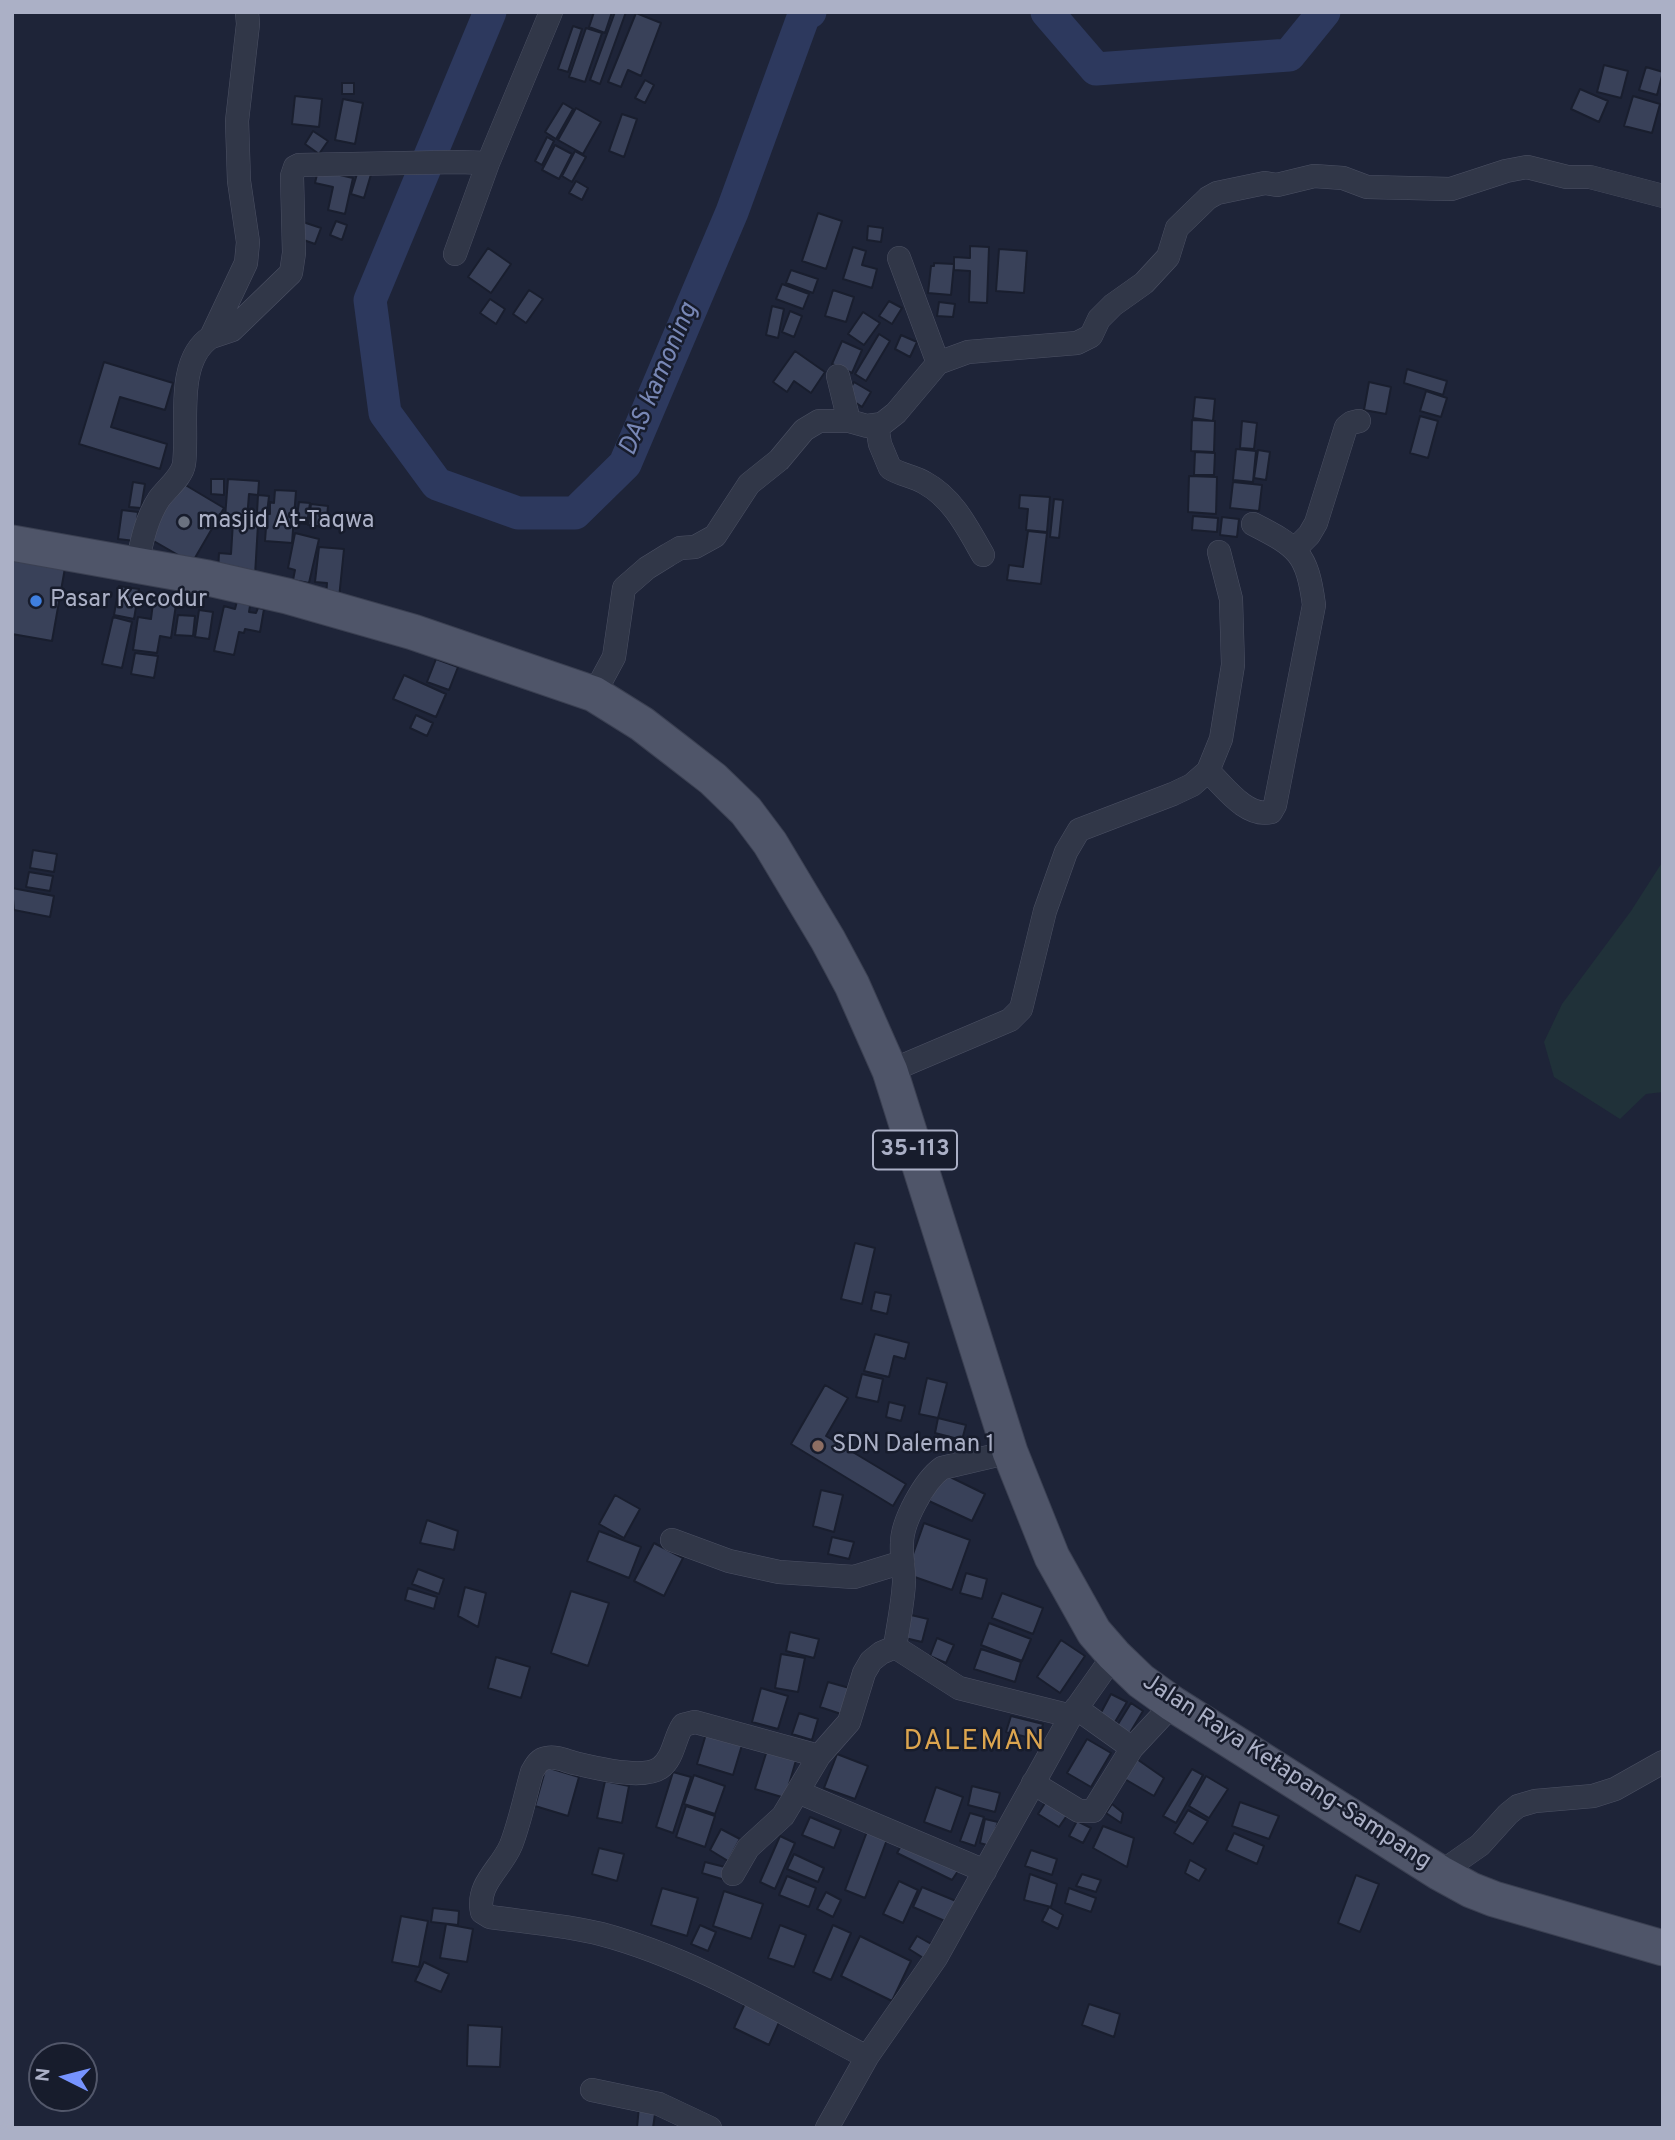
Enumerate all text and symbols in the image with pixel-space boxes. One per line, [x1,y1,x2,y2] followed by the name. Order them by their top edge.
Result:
[614,299,706,461] water label: DAS kamoning
[198,508,374,536] place label: masjid At-Taqwa
[176,514,192,530] marker: masjid At-Taqwa
[50,587,207,615] place label: Pasar Kecodur
[28,593,44,609] marker: Pasar Kecodur
[873,1130,957,1170] road number: 35-113
[832,1432,995,1460] place label: SDN Daleman 1
[810,1438,826,1454] marker: SDN Daleman 1
[1136,1669,1436,1877] street label: Jalan Raya Ketapang-Sampang
[904,1726,1046,1760] district label: DALEMAN
[28,2042,98,2112] north arrow
[31,2067,57,2083] text: N

